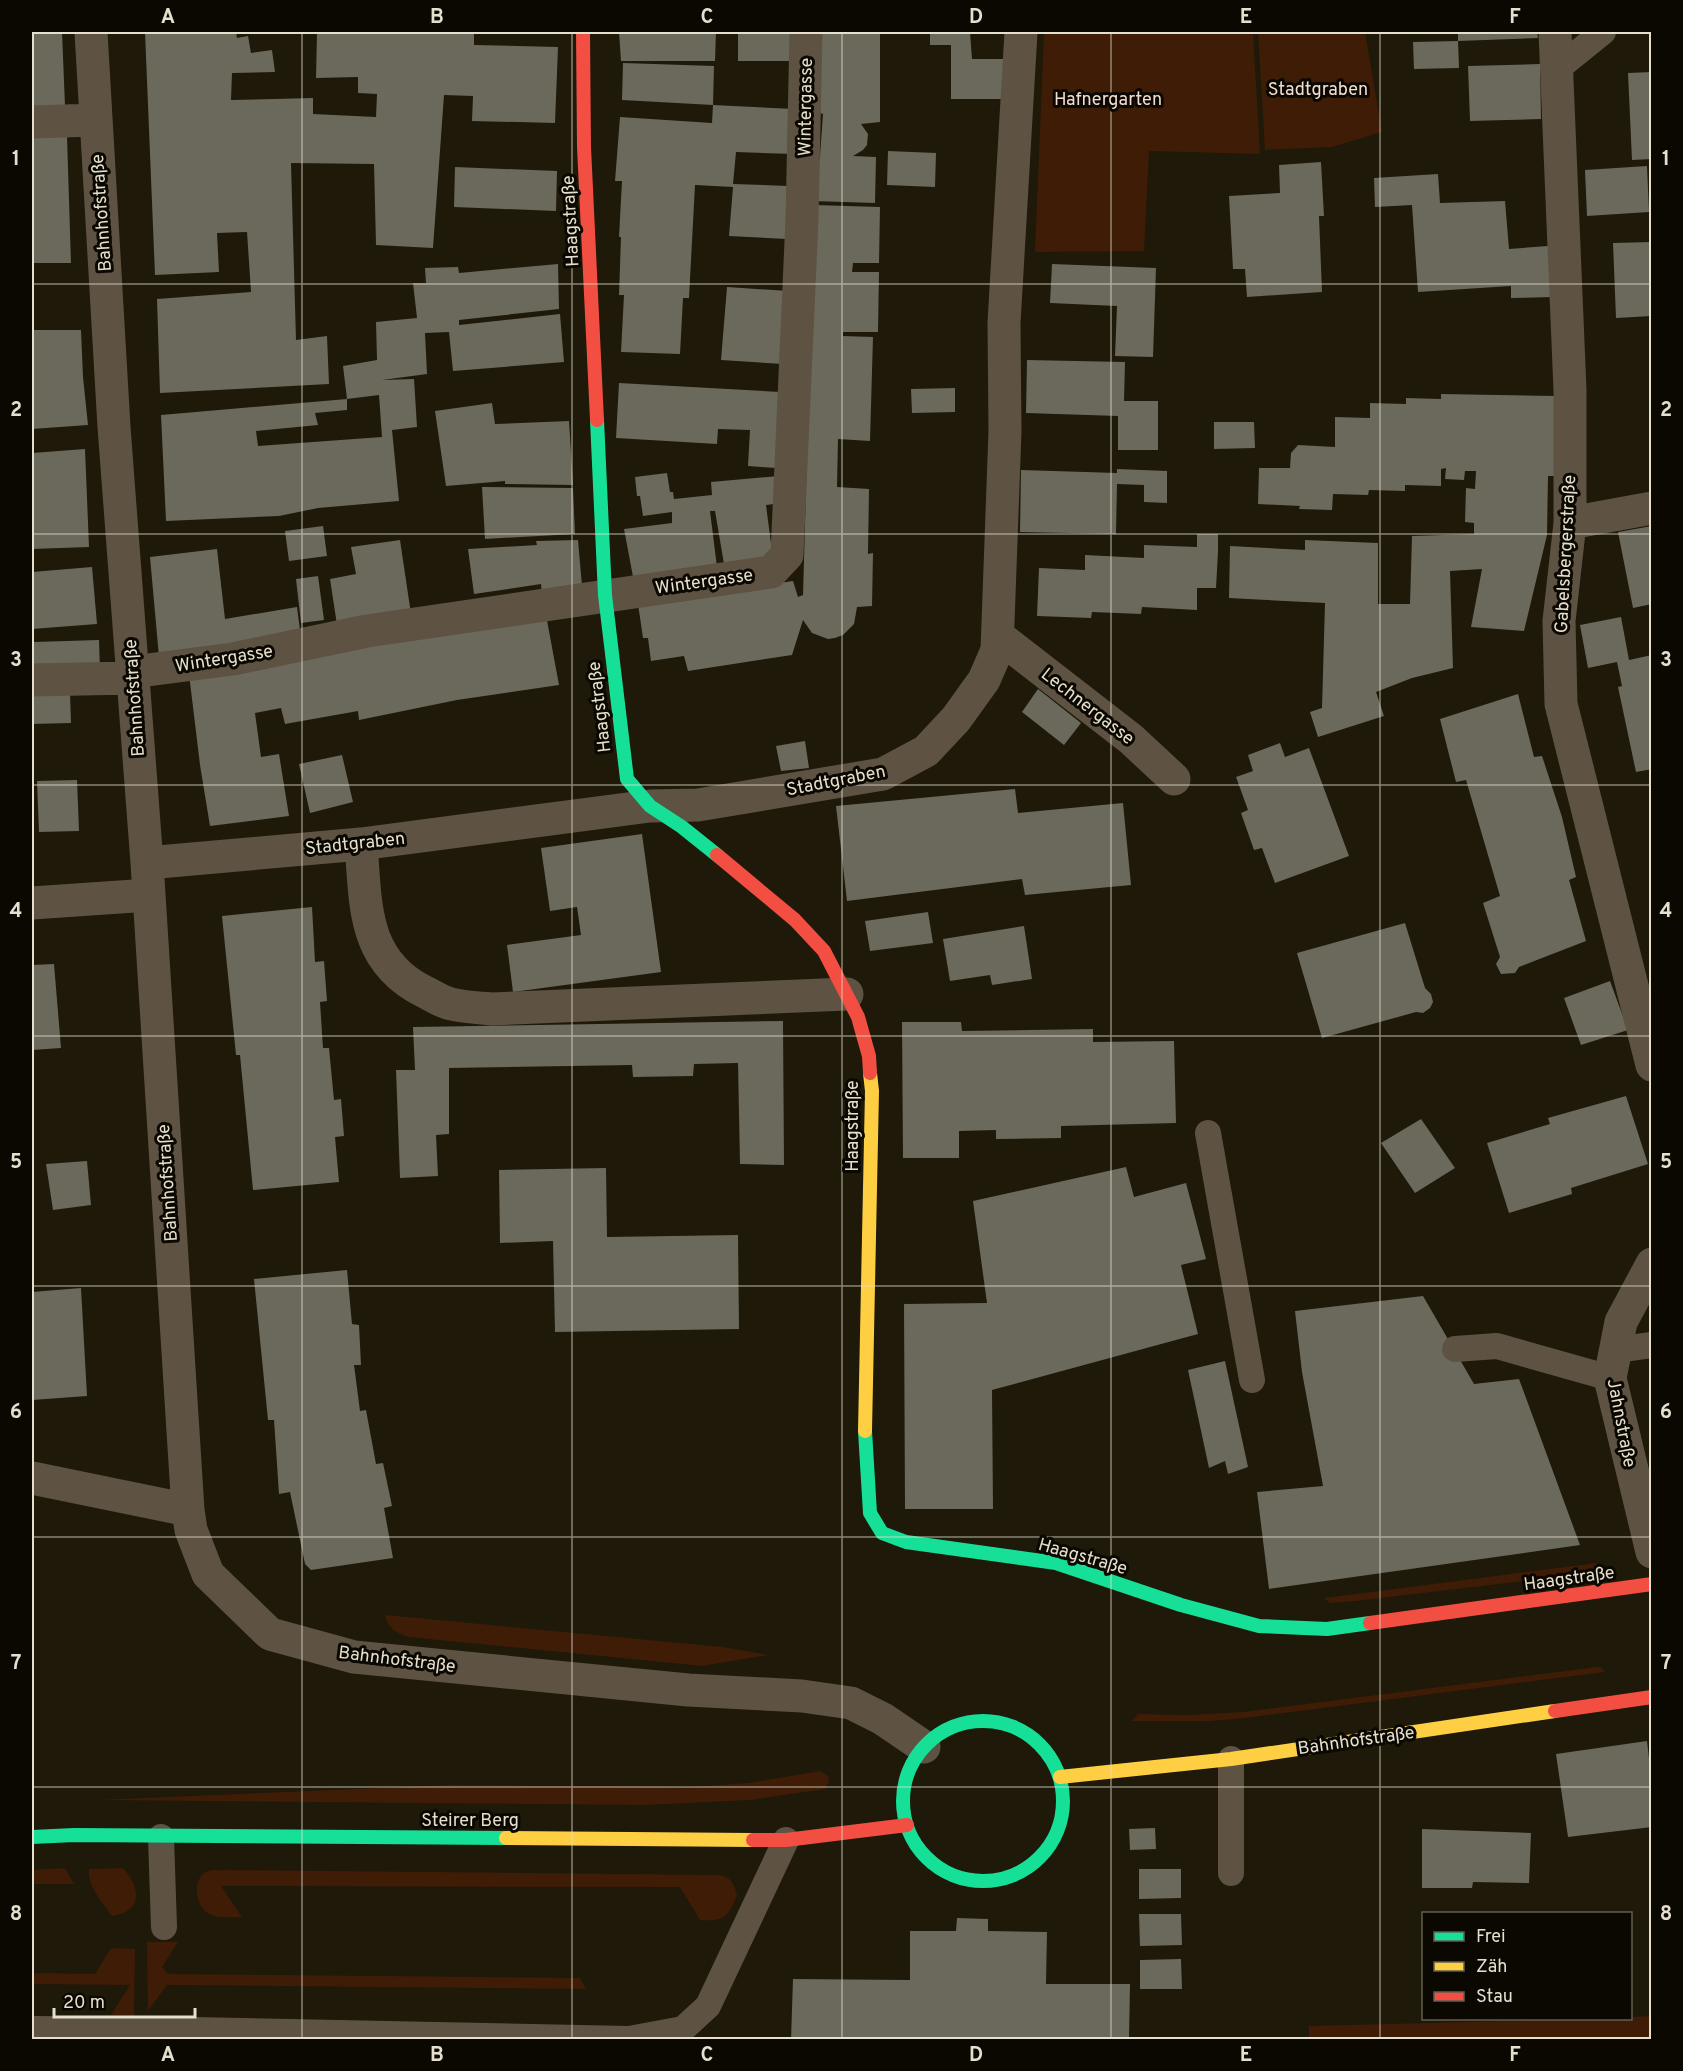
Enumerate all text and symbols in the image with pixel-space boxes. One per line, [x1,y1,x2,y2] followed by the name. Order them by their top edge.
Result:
[161,5,175,31] text: A
[430,5,444,31] text: B
[701,5,713,31] text: C
[969,5,983,31] text: D
[1240,5,1252,31] text: E
[1509,5,1521,31] text: F
[794,57,819,157] street label: Wintergasse
[1268,79,1368,102] park label: Stadtgraben
[1054,89,1162,112] park label: Hafnergarten
[12,147,20,173] text: 1
[1662,147,1670,173] text: 1
[87,153,118,272] street label: Bahnhofstraße
[558,175,585,267] street label: Haagstraße
[10,398,22,424] text: 2
[1660,398,1672,424] text: 2
[1551,474,1582,634] street label: Gabelsbergerstraße
[654,564,755,601] street label: Wintergasse
[120,638,151,757] street label: Bahnhofstraße
[174,640,275,679] street label: Wintergasse
[10,648,22,674] text: 3
[1660,648,1672,674] text: 3
[583,660,617,754] street label: Haagstraße
[1036,664,1138,751] street label: Lechnergasse
[785,761,888,802] street label: Stadtgraben
[304,828,406,861] street label: Stadtgraben
[10,899,22,925] text: 4
[1660,899,1672,925] text: 4
[842,1080,865,1172] street label: Haagstraße
[153,1123,184,1242] street label: Bahnhofstraße
[10,1150,22,1176] text: 5
[1660,1150,1672,1176] text: 5
[1601,1377,1640,1470] street label: Jahnstraße
[10,1400,22,1426] text: 6
[1660,1400,1672,1426] text: 6
[1035,1534,1130,1581] street label: Haagstraße
[1522,1562,1616,1597] street label: Haagstraße
[337,1642,457,1679] street label: Bahnhofstraße
[11,1651,21,1677] text: 7
[1661,1651,1671,1677] text: 7
[1296,1722,1416,1761] street label: Bahnhofstraße
[421,1810,519,1833] street label: Steirer Berg
[10,1902,22,1928] text: 8
[1660,1902,1672,1928] text: 8
[1422,1912,1632,2020] legend
[1476,1926,1506,1949] text: Frei
[1476,1956,1507,1979] text: Zäh
[54,1981,195,2019] scale bar
[1476,1986,1513,2009] text: Stau
[63,1992,105,2015] text: 20 m
[161,2043,175,2069] text: A
[430,2043,444,2069] text: B
[701,2043,713,2069] text: C
[969,2043,983,2069] text: D
[1240,2043,1252,2069] text: E
[1509,2043,1521,2069] text: F

